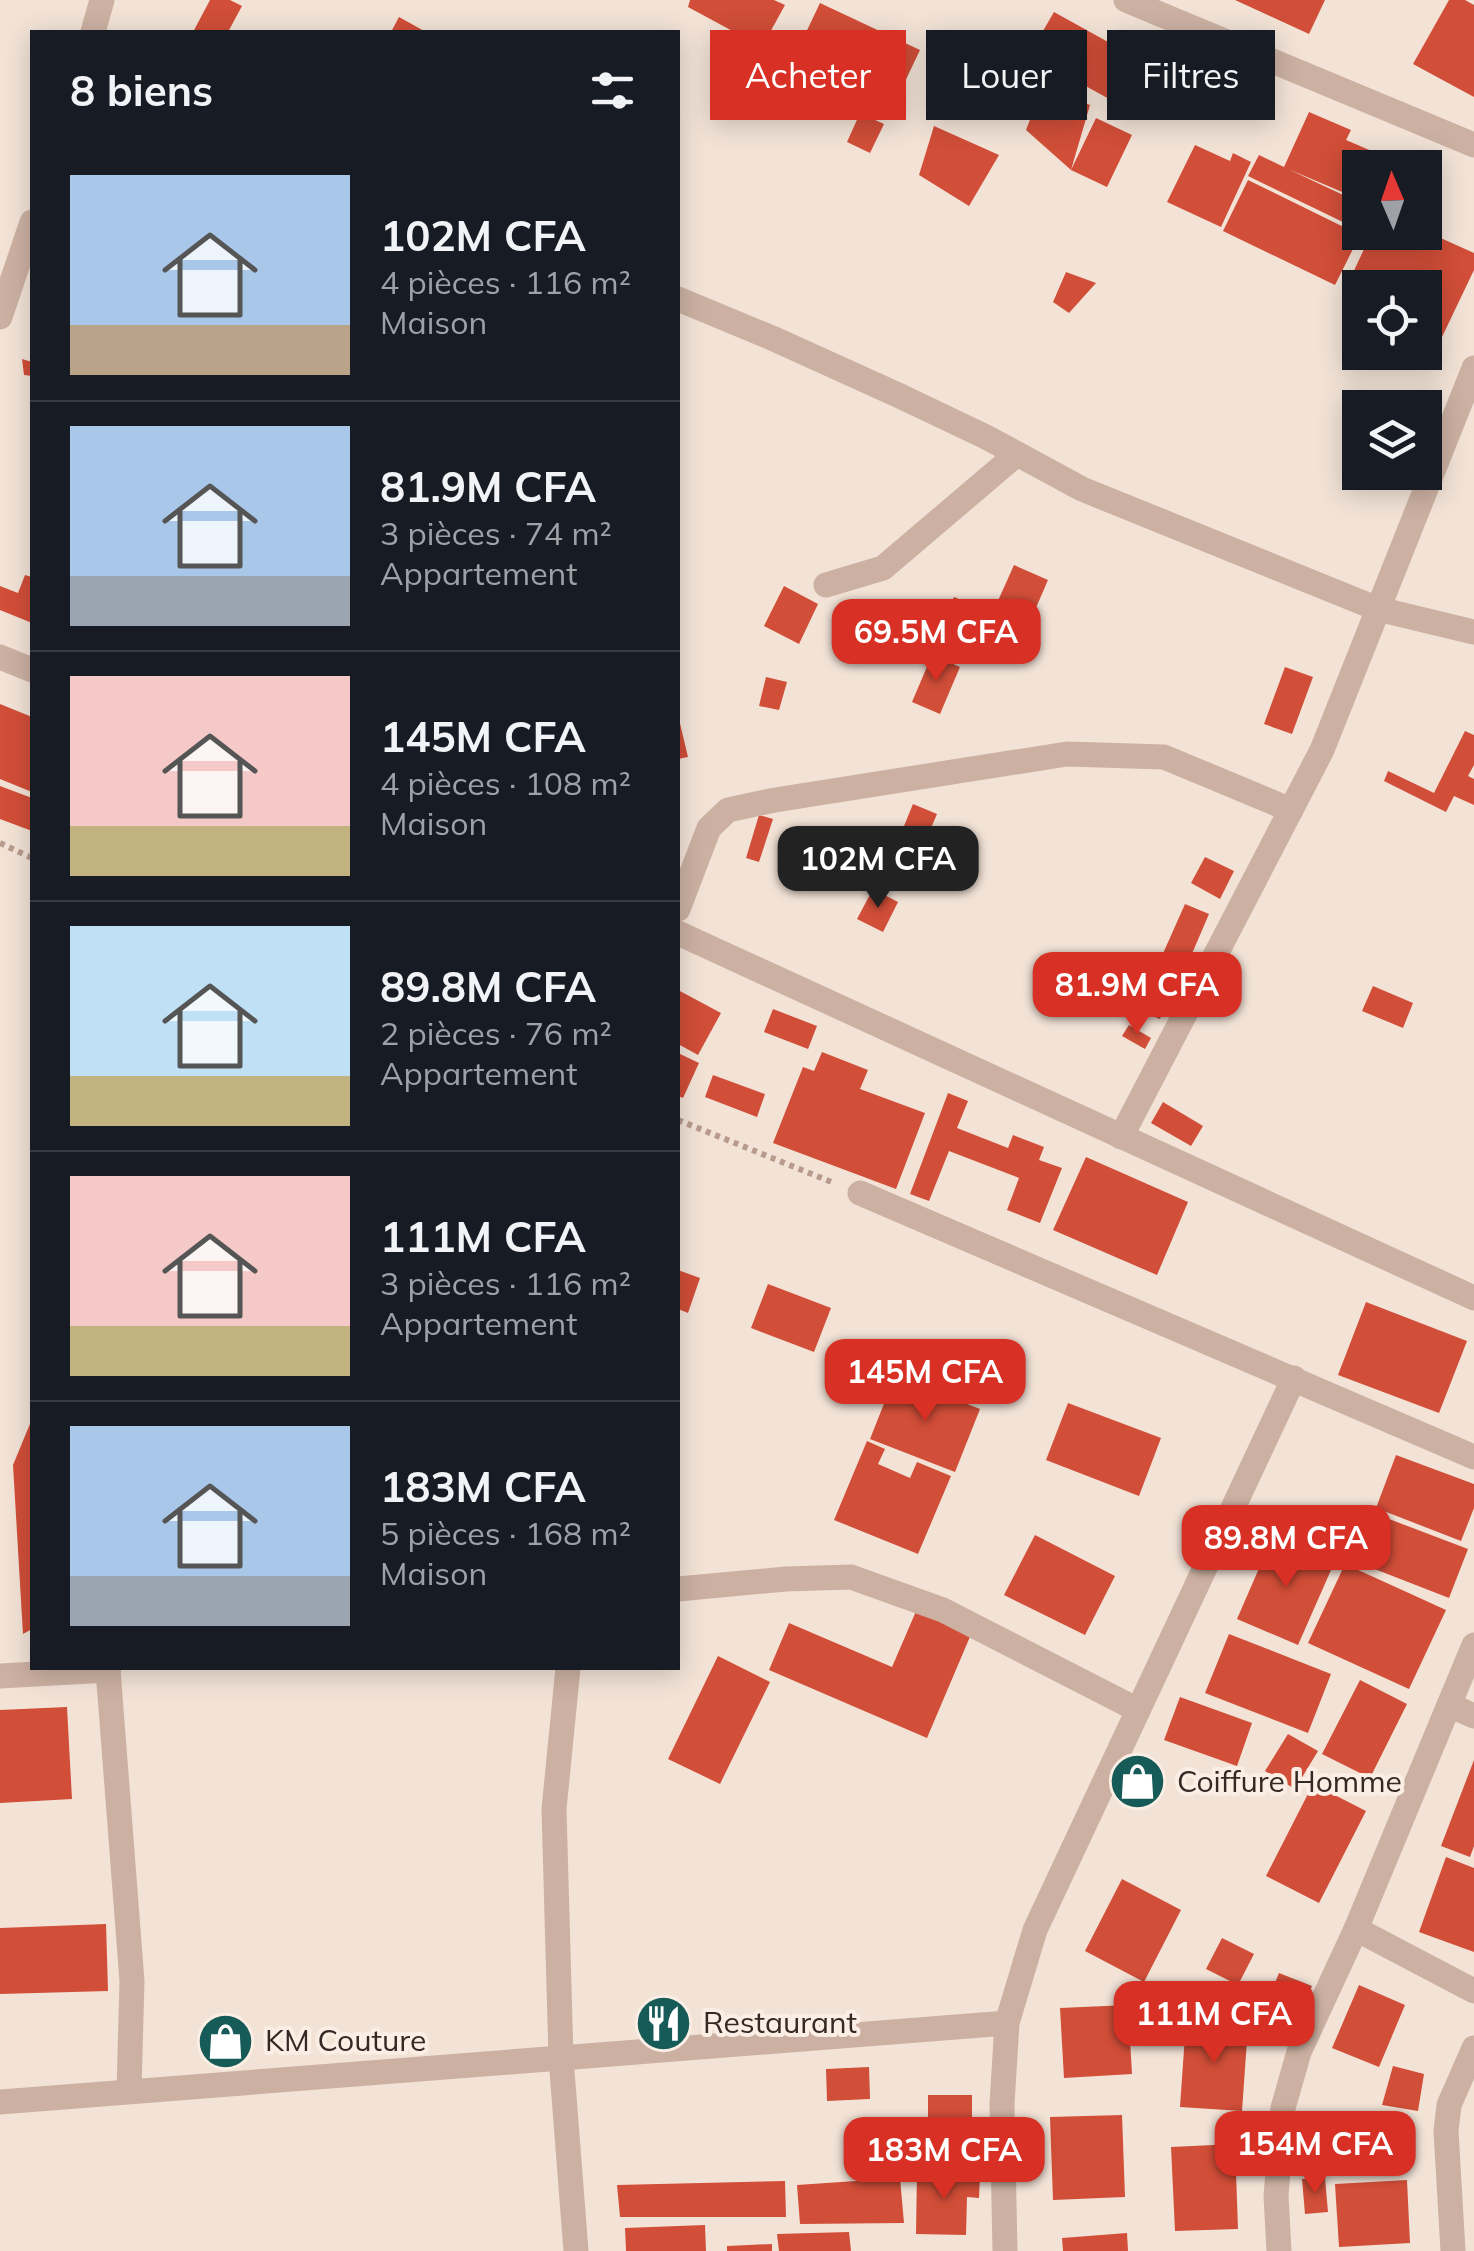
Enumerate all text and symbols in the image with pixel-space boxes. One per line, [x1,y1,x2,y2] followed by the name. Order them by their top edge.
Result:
[710,30,906,120] chip: Acheter
[926,30,1087,120] chip: Louer
[1107,30,1275,120] chip: Filtres
[585,63,640,118] icon: filters
[70,64,213,117] text: 8 biens
[1342,150,1442,250] north arrow
[1342,150,1442,490] map controls
[380,209,586,262] text: 102M CFA
[150,215,270,335] icon: home
[380,262,631,302] text: 4 pièces · 116 m²
[1342,270,1442,370] button: locate
[380,302,487,342] text: Maison
[1342,390,1442,490] button: layers
[380,460,596,513] text: 81.9M CFA
[150,466,270,586] icon: home
[380,513,612,553] text: 3 pièces · 74 m²
[380,553,578,593] text: Appartement
[822,599,1050,684] pin: 69.5M CFA
[854,611,1018,651] text: 69.5M CFA
[380,710,586,763] text: 145M CFA
[150,716,270,836] icon: home
[380,763,631,803] text: 4 pièces · 108 m²
[380,803,487,843] text: Maison
[775,826,981,911] pin: 102M CFA
[800,838,956,878] text: 102M CFA
[1023,952,1251,1037] pin: 81.9M CFA
[380,960,596,1013] text: 89.8M CFA
[1055,964,1219,1004] text: 81.9M CFA
[150,966,270,1086] icon: home
[380,1013,612,1053] text: 2 pièces · 76 m²
[380,1053,578,1093] text: Appartement
[380,1210,586,1263] text: 111M CFA
[150,1216,270,1336] icon: home
[380,1263,631,1303] text: 3 pièces · 116 m²
[380,1303,578,1343] text: Appartement
[822,1339,1028,1424] pin: 145M CFA
[847,1351,1003,1391] text: 145M CFA
[380,1460,586,1513] text: 183M CFA
[150,1466,270,1586] icon: home
[1172,1505,1400,1590] pin: 89.8M CFA
[380,1513,631,1553] text: 5 pièces · 168 m²
[1204,1517,1368,1557] text: 89.8M CFA
[380,1553,487,1593] text: Maison
[1108,1752,1168,1812] shop icon: Coiffure Homme
[1177,1762,1402,1800] place label: Coiffure Homme
[1111,1981,1317,2066] pin: 111M CFA
[634,1993,694,2053] restaurant icon: Restaurant
[1136,1993,1292,2033] text: 111M CFA
[703,2003,857,2041] place label: Restaurant
[196,2011,256,2071] shop icon: KM Couture
[265,2021,426,2059] place label: KM Couture
[1212,2111,1418,2196] pin: 154M CFA
[841,2117,1047,2202] pin: 183M CFA
[1237,2123,1393,2163] text: 154M CFA
[866,2129,1022,2169] text: 183M CFA

